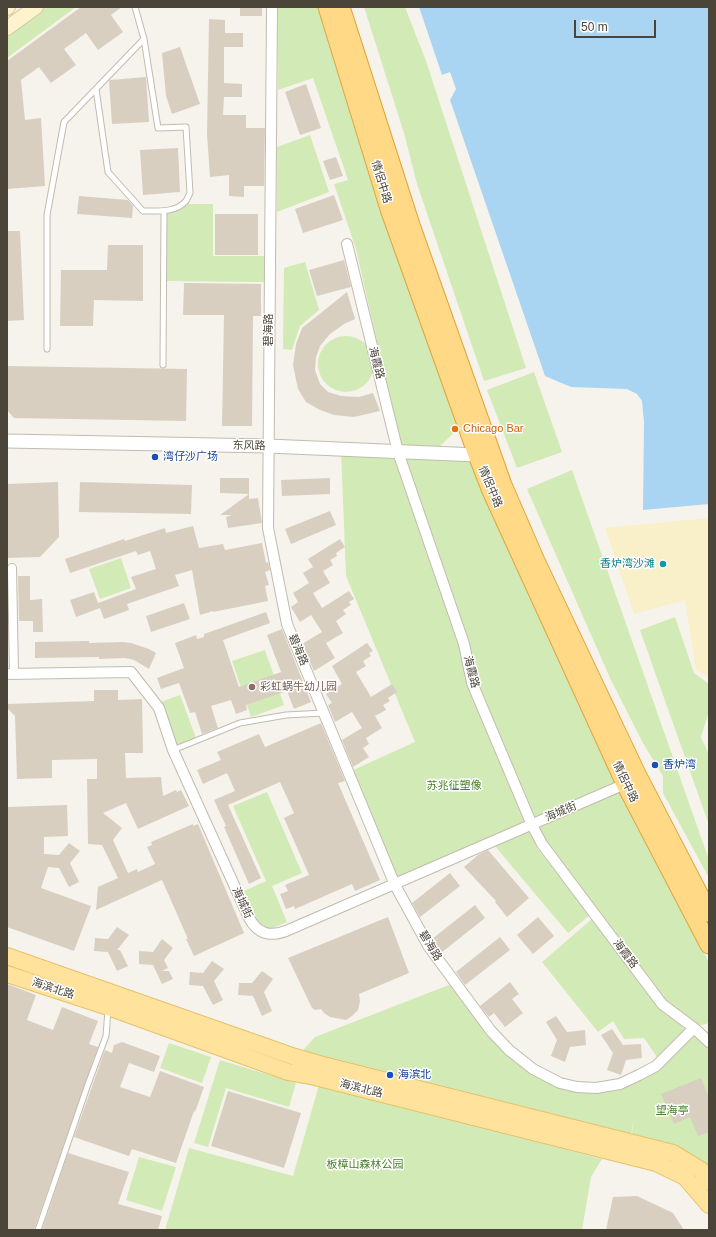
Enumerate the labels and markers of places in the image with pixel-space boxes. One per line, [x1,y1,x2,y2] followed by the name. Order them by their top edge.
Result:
[463,422,524,436] place label: Chicago Bar
[450,424,460,434] marker: Chicago Bar
[163,450,218,464] place label: 湾仔沙广场
[150,452,160,462] marker: 湾仔沙广场
[600,557,655,571] place label: 香炉湾沙滩
[658,559,668,569] marker: 香炉湾沙滩
[260,680,337,694] place label: 彩虹蜗牛幼儿园
[247,682,257,692] marker: 彩虹蜗牛幼儿园
[663,758,696,772] place label: 香炉湾
[650,760,660,770] marker: 香炉湾
[398,1068,431,1082] place label: 海滨北
[385,1070,395,1080] marker: 海滨北

